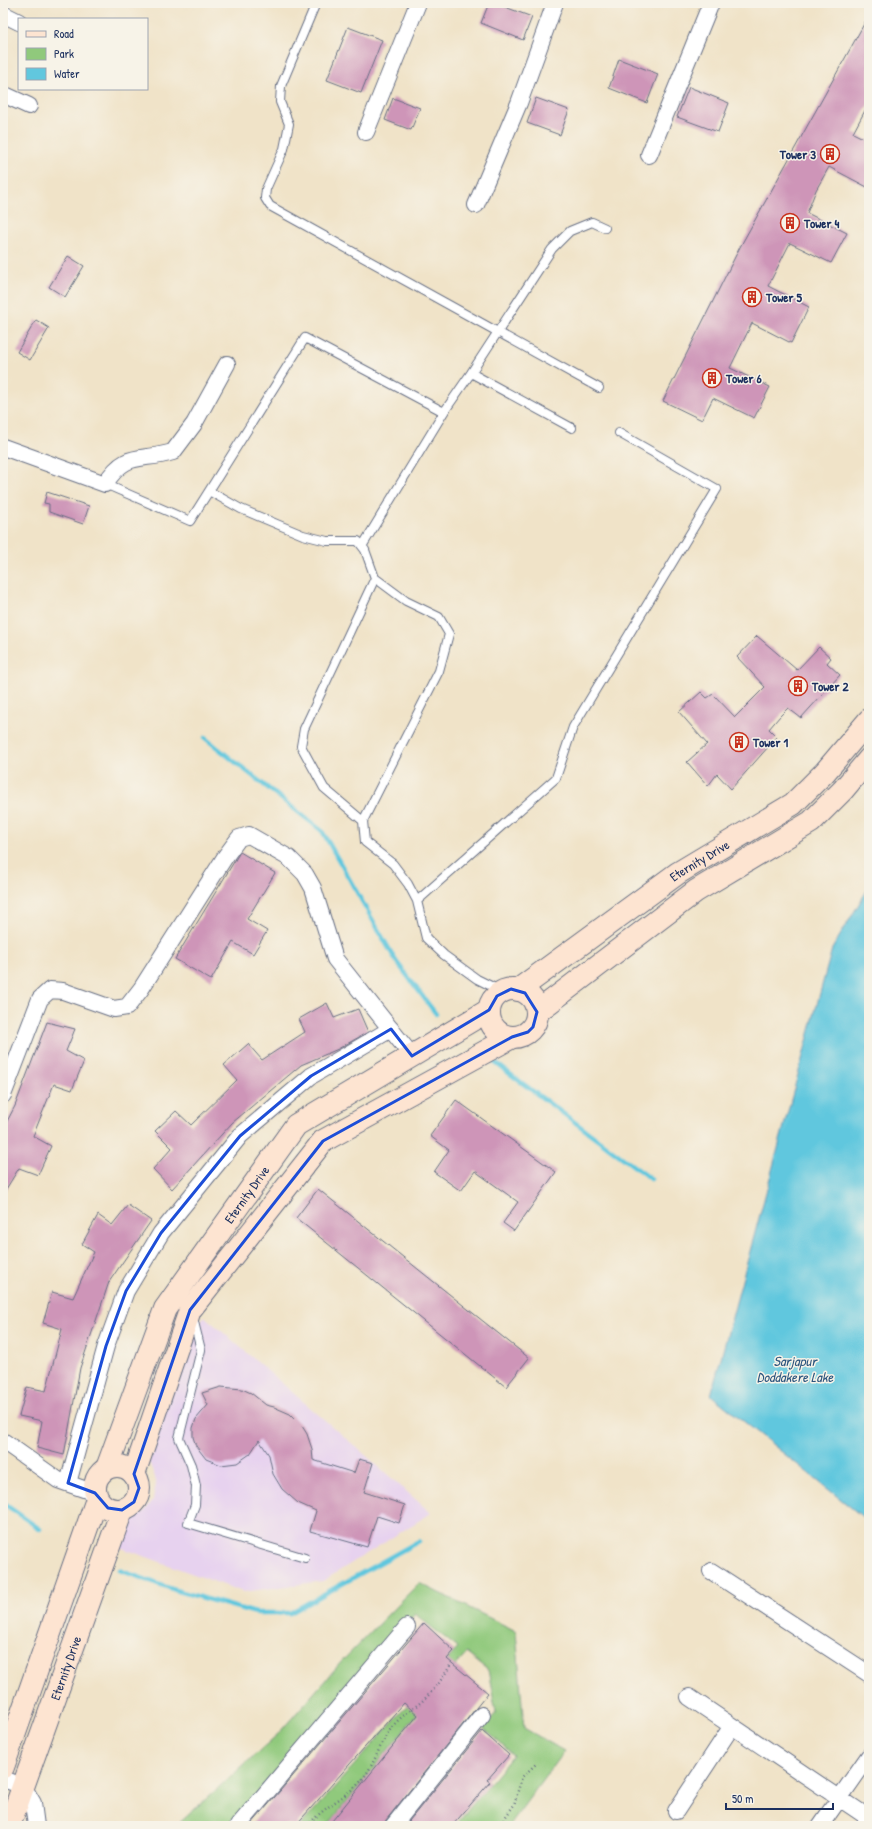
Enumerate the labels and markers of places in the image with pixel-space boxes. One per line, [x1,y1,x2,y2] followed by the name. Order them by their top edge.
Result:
[819,143,841,165] building icon: Tower 3
[779,145,816,163] place label: Tower 3
[779,212,801,234] building icon: Tower 4
[803,214,840,232] place label: Tower 4
[741,286,763,308] building icon: Tower 5
[765,288,803,306] place label: Tower 5
[701,367,723,389] building icon: Tower 6
[725,369,763,387] place label: Tower 6
[787,675,809,697] building icon: Tower 2
[811,677,850,695] place label: Tower 2
[728,731,750,753] building icon: Tower 1
[752,733,789,751] place label: Tower 1

